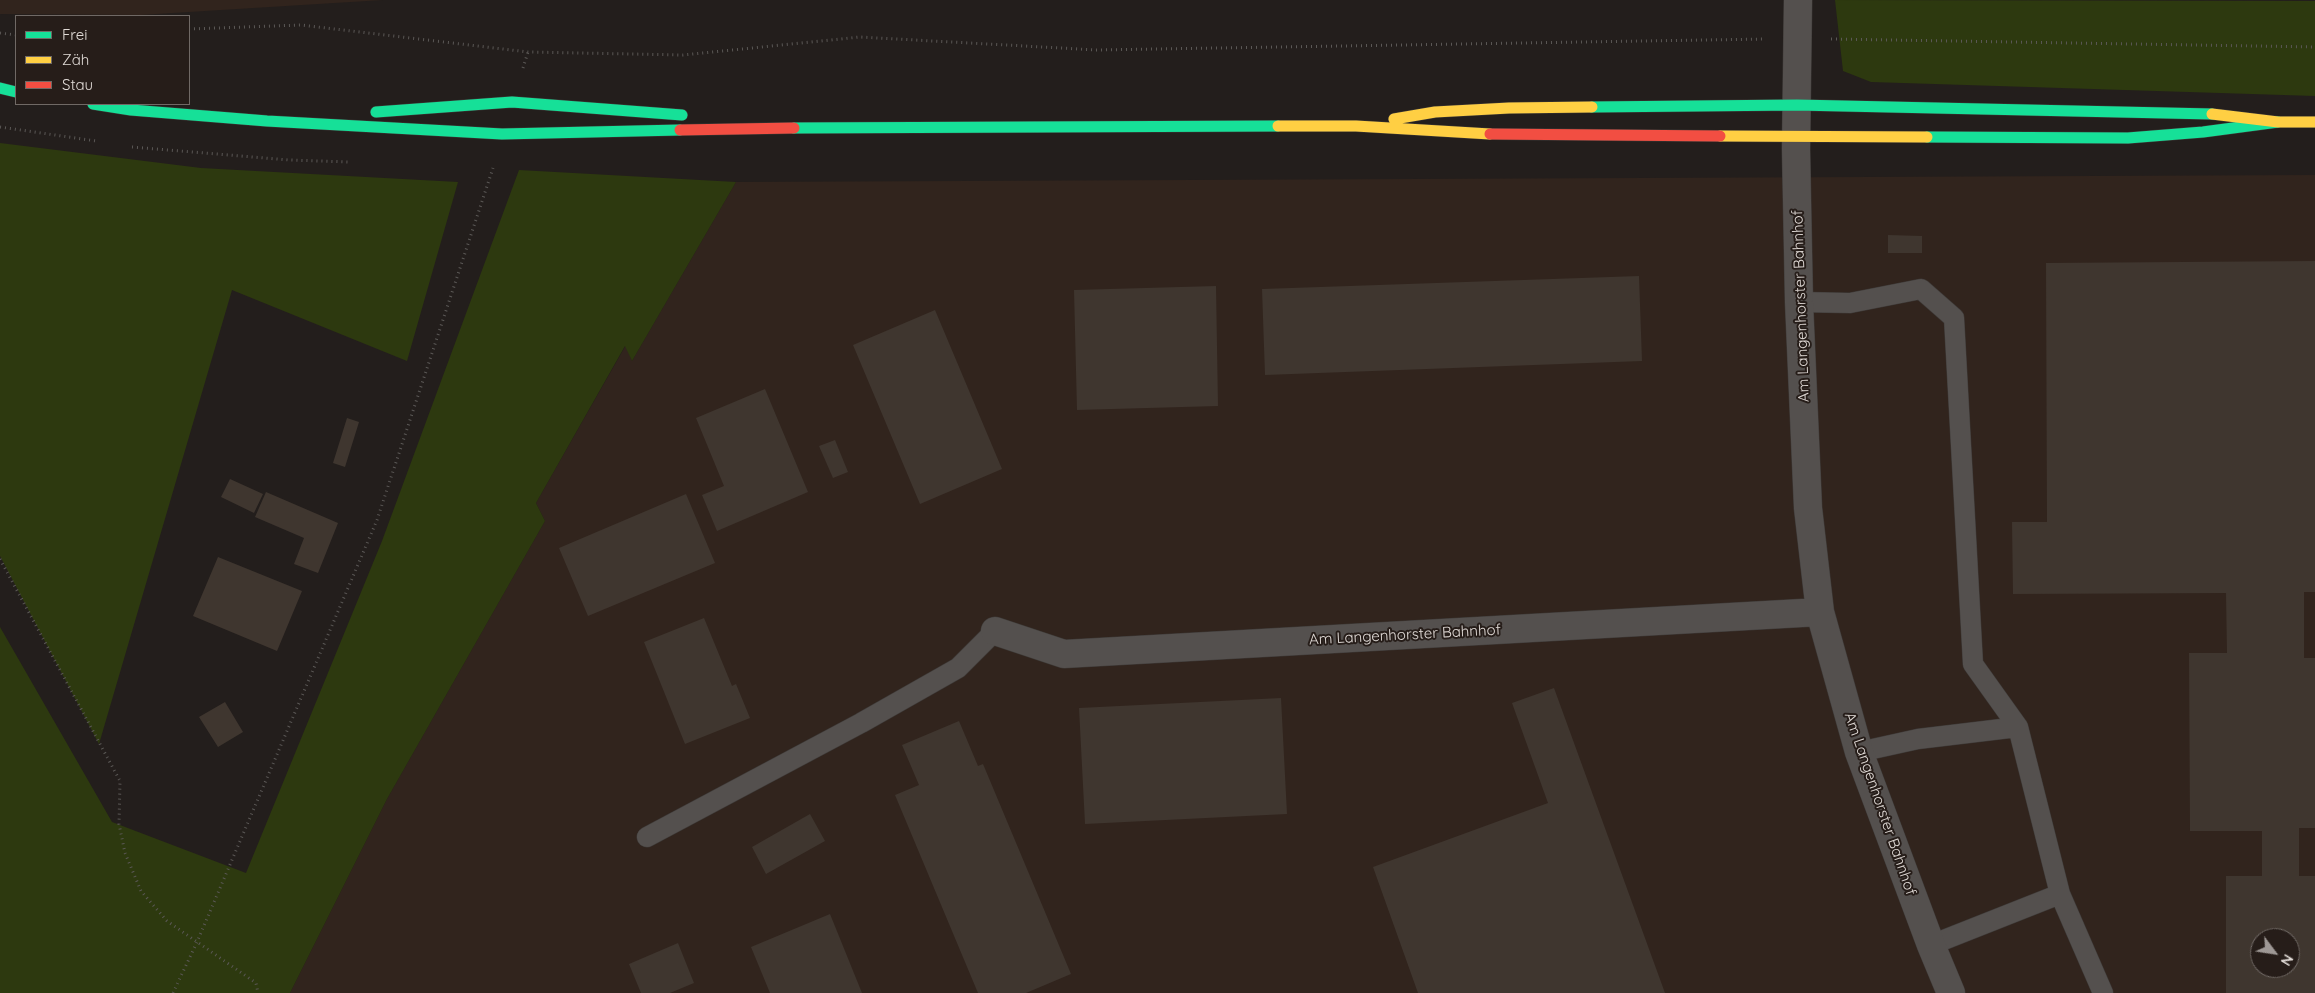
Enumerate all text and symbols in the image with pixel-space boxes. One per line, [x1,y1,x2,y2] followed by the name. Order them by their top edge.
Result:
[15,15,190,105] legend
[62,25,88,44] text: Frei
[62,50,89,69] text: Zäh
[62,75,93,94] text: Stau
[1789,210,1813,402] street label: Am Langenhorster Bahnhof
[1309,621,1501,649] street label: Am Langenhorster Bahnhof
[1840,710,1920,898] street label: Am Langenhorster Bahnhof
[2250,928,2300,978] north arrow
[2277,951,2297,969] text: N

